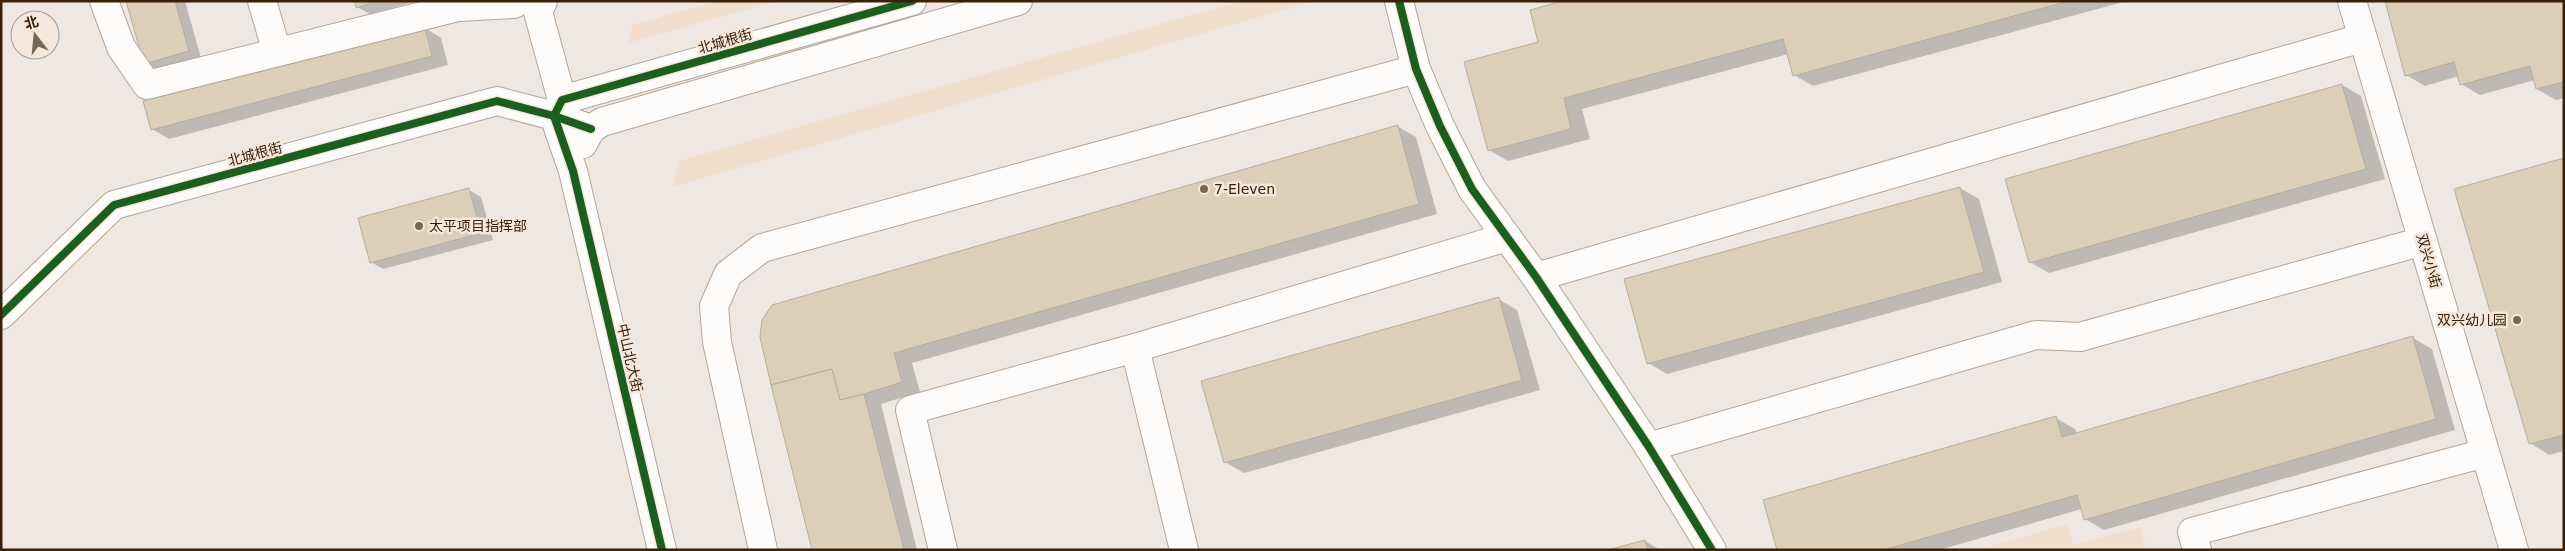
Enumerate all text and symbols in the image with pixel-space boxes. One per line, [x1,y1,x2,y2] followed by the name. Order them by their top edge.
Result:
[10,10,60,60] north arrow
[22,13,40,32] text: 北
[696,26,754,56] street label: 北城根街
[226,139,284,169] street label: 北城根街
[1214,181,1275,197] place label: 7-Eleven
[1198,183,1210,195] marker: 7-Eleven
[429,218,527,234] place label: 太平项目指挥部
[413,220,425,232] marker: 太平项目指挥部
[2414,232,2444,290] street label: 双兴小街
[2437,312,2507,328] place label: 双兴幼儿园
[2511,314,2523,326] marker: 双兴幼儿园
[614,322,646,394] street label: 中山北大街

